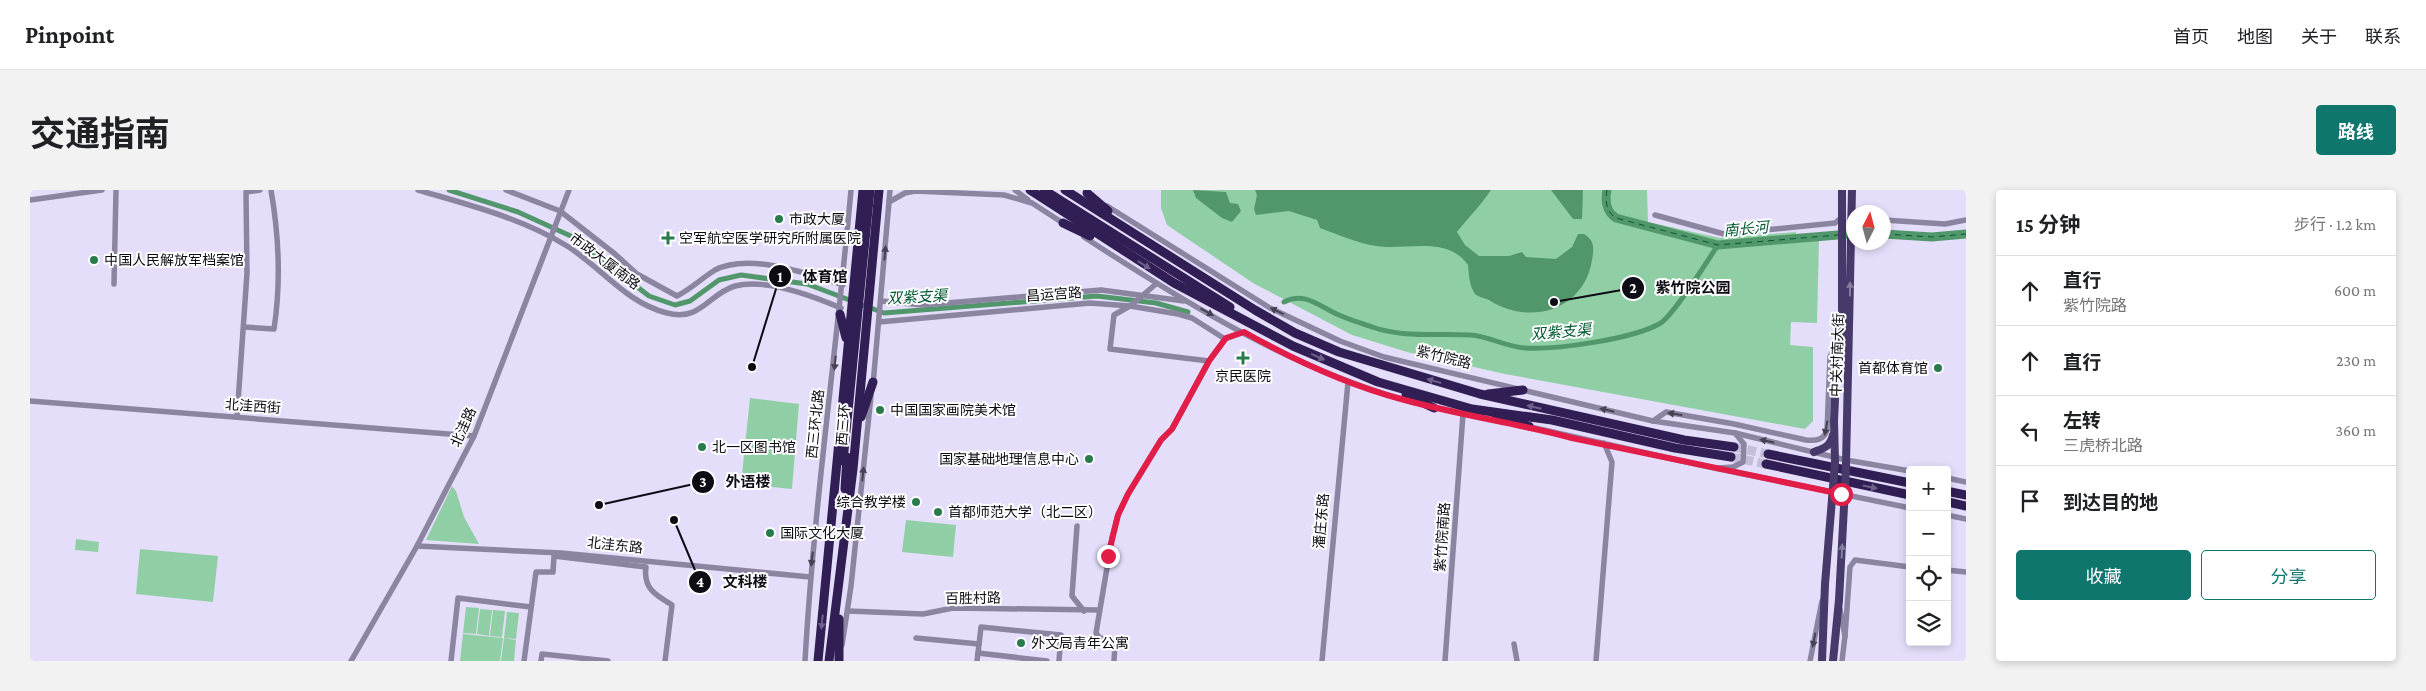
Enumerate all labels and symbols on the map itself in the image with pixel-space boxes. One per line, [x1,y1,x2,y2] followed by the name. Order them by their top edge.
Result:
[1846,205,1891,250] north arrow
[789,211,845,227] place label: 市政大厦
[773,213,785,225] marker: 市政大厦
[1723,219,1772,239] water label: 南长河
[567,229,643,293] street label: 市政大厦南路
[679,230,861,246] place label: 空军航空医学研究所附属医院
[661,231,675,245] marker: 空军航空医学研究所附属医院
[881,244,889,260] one-way arrow
[104,252,244,268] place label: 中国人民解放军档案馆
[88,254,100,266] marker: 中国人民解放军档案馆
[1138,260,1151,269] one-way arrow
[767,261,857,291] callout: 体育馆
[777,269,783,285] text: 1
[802,269,848,285] text: 体育馆
[1620,273,1740,303] callout: 紫竹院公园
[1629,280,1637,296] text: 2
[1655,280,1731,296] text: 紫竹院公园
[1846,280,1854,296] one-way arrow
[1026,284,1082,304] street label: 昌运宫路
[887,287,949,307] water label: 双紫支渠
[1270,307,1284,315] one-way arrow
[1200,308,1214,316] one-way arrow
[1828,313,1846,397] street label: 中关村南大街
[1530,321,1594,343] water label: 双紫支渠
[1415,342,1473,372] street label: 紫竹院路
[1236,351,1250,365] marker: 京民医院
[1311,354,1325,362] one-way arrow
[830,355,838,371] one-way arrow
[1858,360,1928,376] place label: 首都体育馆
[1932,362,1944,374] marker: 首都体育馆
[1215,368,1271,384] place label: 京民医院
[1426,377,1441,385] one-way arrow
[803,388,827,460] street label: 西三环北路
[225,396,281,416] street label: 北洼西街
[890,402,1016,418] place label: 中国国家画院美术馆
[833,403,853,447] street label: 西三环
[1526,403,1541,411] one-way arrow
[874,404,886,416] marker: 中国国家画院美术馆
[447,405,479,449] street label: 北洼路
[1600,406,1615,414] one-way arrow
[1666,410,1682,418] one-way arrow
[1821,420,1829,436] one-way arrow
[1759,437,1774,445] one-way arrow
[712,439,796,455] place label: 北一区图书馆
[696,441,708,453] marker: 北一区图书馆
[939,451,1079,467] place label: 国家基础地理信息中心
[1083,453,1095,465] marker: 国家基础地理信息中心
[860,465,868,481] one-way arrow
[691,467,781,497] callout: 外语楼
[699,474,707,490] text: 3
[725,474,771,490] text: 外语楼
[1830,483,1853,506] route start
[1862,483,1878,491] one-way arrow
[1311,492,1331,550] street label: 潘庄东路
[836,494,906,510] place label: 综合教学楼
[910,496,922,508] marker: 综合教学楼
[1432,502,1452,572] street label: 紫竹院南路
[948,504,1102,520] place label: 首都师范大学（北二区）
[932,506,944,518] marker: 首都师范大学（北二区）
[780,525,864,541] place label: 国际文化大厦
[764,527,776,539] marker: 国际文化大厦
[586,534,644,556] street label: 北洼东路
[1838,543,1846,559] one-way arrow
[1097,545,1120,568] route end
[808,551,816,567] one-way arrow
[688,567,778,597] callout: 文科楼
[696,574,704,590] text: 4
[722,574,768,590] text: 文科楼
[945,590,1001,606] street label: 百胜村路
[818,614,826,630] one-way arrow
[1810,632,1818,648] one-way arrow
[1031,635,1129,651] place label: 外文局青年公寓
[1015,637,1027,649] marker: 外文局青年公寓

